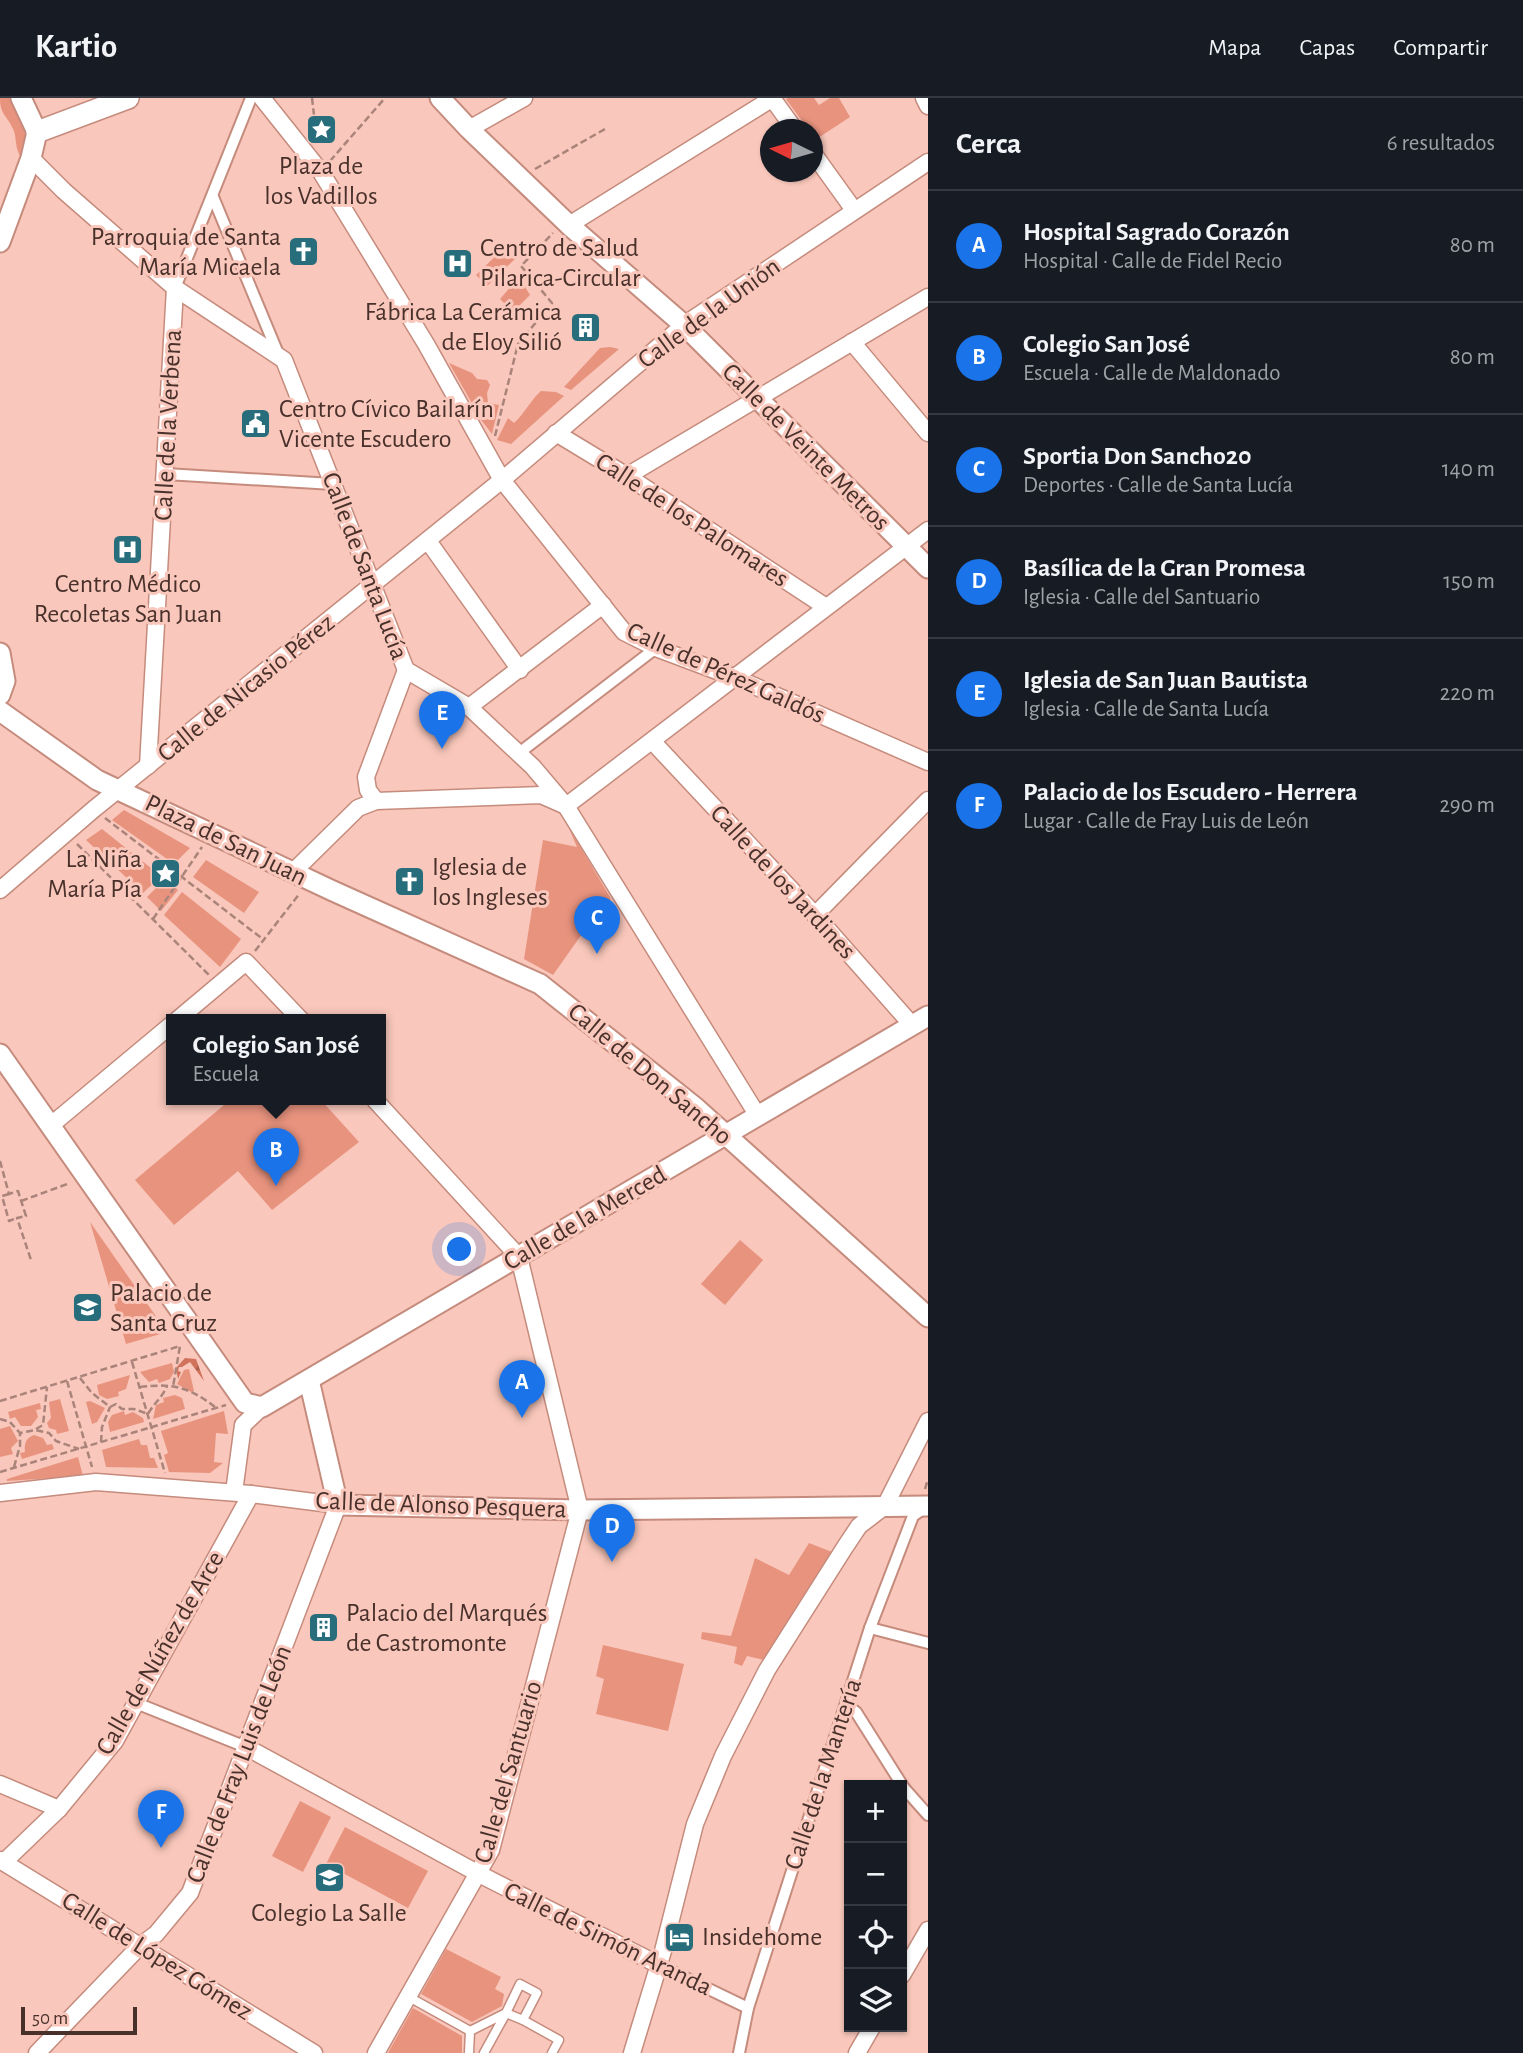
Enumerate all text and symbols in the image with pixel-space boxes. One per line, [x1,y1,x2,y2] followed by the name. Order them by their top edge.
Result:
[35,31,117,64] text: Kartio
[1208,36,1261,60] text: Mapa
[1299,36,1355,60] text: Capas
[1393,36,1488,60] text: Compartir
[304,113,338,147] place icon: Plaza de los Vadillos
[760,119,823,182] north arrow
[956,129,1021,159] text: Cerca
[1387,132,1495,155] text: 6 resultados
[264,153,378,209] place label: Plaza de los Vadillos
[1023,219,1290,245] text: Hospital Sagrado Corazón
[91,224,281,280] place label: Parroquia de Santa María Micaela
[972,234,986,257] text: A
[1450,234,1495,257] text: 80 m
[287,235,321,269] church icon: Parroquia de Santa María Micaela
[480,235,641,291] place label: Centro de Salud Pilarica-Circular
[440,246,474,280] hospital icon: Centro de Salud Pilarica-Circular
[1023,250,1282,273] text: Hospital · Calle de Fidel Recio
[633,253,785,373] street label: Calle de la Unión
[365,299,562,355] place label: Fábrica La Cerámica de Eloy Silió
[568,310,602,344] building icon: Fábrica La Cerámica de Eloy Silió
[150,329,186,521] street label: Calle de la Verbena
[1023,331,1190,357] text: Colegio San José
[972,346,986,369] text: B
[1450,346,1495,369] text: 80 m
[717,358,895,536] street label: Calle de Veinte Metros
[1023,362,1280,385] text: Escuela · Calle de Maldonado
[279,396,494,452] place label: Centro Cívico Bailarín Vicente Escudero
[239,407,273,441] public building icon: Centro Cívico Bailarín Vicente Escudero
[1023,443,1252,469] text: Sportia Don Sancho20
[591,448,793,592] street label: Calle de los Palomares
[973,458,985,481] text: C
[1442,458,1495,481] text: 140 m
[317,469,413,663] street label: Calle de Santa Lucía
[1023,474,1293,497] text: Deportes · Calle de Santa Lucía
[111,532,145,566] hospital icon: Centro Médico Recoletas San Juan
[1023,555,1306,581] text: Basílica de la Gran Promesa
[971,570,987,593] text: D
[1443,570,1495,593] text: 150 m
[34,571,222,627] place label: Centro Médico Recoletas San Juan
[1023,586,1260,609] text: Iglesia · Calle del Santuario
[153,609,339,767] street label: Calle de Nicasio Pérez
[623,618,829,728] street label: Calle de Pérez Galdós
[1023,667,1308,693] text: Iglesia de San Juan Bautista
[973,682,985,705] text: E
[1440,682,1495,705] text: 220 m
[419,691,465,749] pin: E
[1023,698,1269,721] text: Iglesia · Calle de Santa Lucía
[1023,779,1358,805] text: Palacio de los Escudero - Herrera
[141,790,311,890] street label: Plaza de San Juan
[974,794,984,817] text: F
[1439,794,1495,817] text: 290 m
[705,800,861,964] street label: Calle de los Jardines
[1023,810,1309,833] text: Lugar · Calle de Fray Luis de León
[47,846,142,902] place label: La Niña María Pía
[432,854,548,910] place label: Iglesia de los Ingleses
[148,857,182,891] place icon: La Niña María Pía
[392,865,426,899] church icon: Iglesia de los Ingleses
[574,896,620,954] pin: C
[563,998,737,1150] street label: Calle de Don Sancho
[166,1014,386,1105] popup
[192,1032,360,1058] text: Colegio San José
[192,1063,260,1086] text: Escuela
[253,1128,299,1186] pin: B
[499,1161,671,1275] street label: Calle de la Merced
[442,1232,476,1266] your location
[110,1280,217,1336] place label: Palacio de Santa Cruz
[70,1291,104,1325] school or university icon: Palacio de Santa Cruz
[499,1360,545,1418] pin: A
[315,1488,567,1522] street label: Calle de Alonso Pesquera
[589,1504,635,1562] pin: D
[91,1547,229,1759] street label: Calle de Núñez de Arce
[346,1600,547,1656] place label: Palacio del Marqués de Castromonte
[306,1611,340,1645] building icon: Palacio del Marqués de Castromonte
[182,1642,296,1886] street label: Calle de Fray Luis de León
[780,1675,866,1873] street label: Calle de la Mantería
[470,1678,546,1866] street label: Calle del Santuario
[844,1780,907,2032] map controls
[844,1780,907,1843] button: +
[138,1790,184,1848] pin: F
[844,1843,907,1906] button: −
[312,1861,346,1895] school or university icon: Colegio La Salle
[500,1877,716,2001] street label: Calle de Simón Aranda
[57,1887,257,2025] street label: Calle de López Gómez
[251,1900,407,1926] place label: Colegio La Salle
[844,1906,907,1969] button: locate
[662,1920,696,1954] hotel icon: Insidehome
[702,1924,822,1950] place label: Insidehome
[844,1969,907,2032] button: layers
[21,2004,136,2036] scale bar
[32,2009,68,2028] text: 50 m

